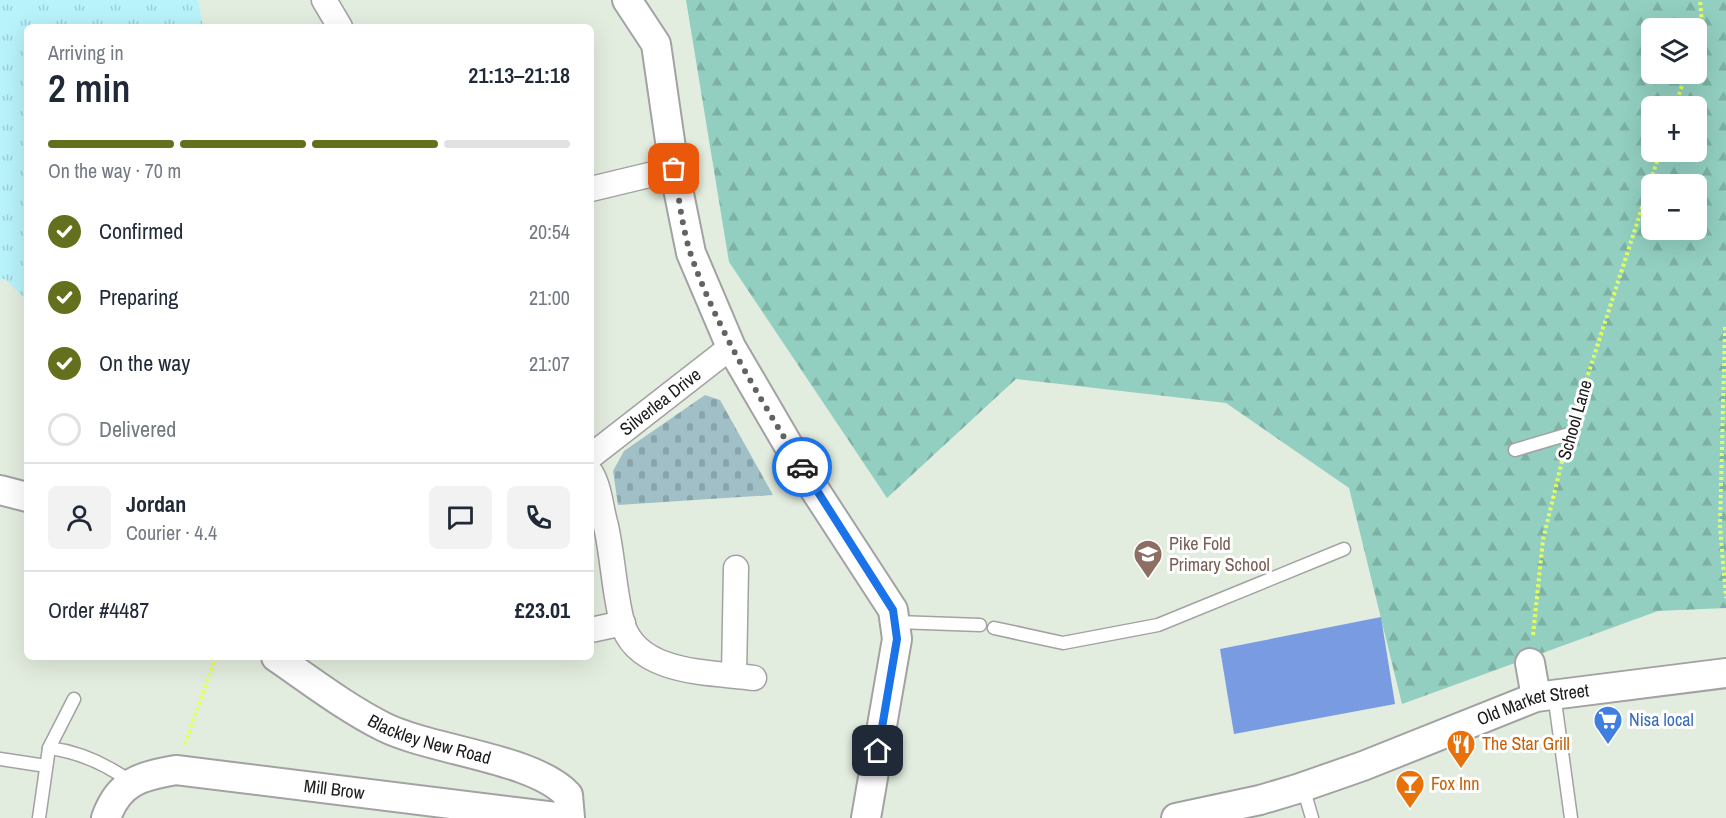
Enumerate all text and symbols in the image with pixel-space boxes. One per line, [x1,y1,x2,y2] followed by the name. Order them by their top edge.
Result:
[1641,18,1707,240] map controls
[1641,18,1707,84] button: layers
[48,39,124,66] text: Arriving in
[468,60,570,90] text: 21:13–21:18
[48,62,130,114] text: 2 min
[1641,96,1707,162] button: +
[648,143,699,194] pin
[657,152,690,185] icon: bag
[48,157,181,184] text: On the way · 70 m
[1641,174,1707,240] button: −
[48,215,81,248] icon: check
[99,216,183,246] text: Confirmed
[529,218,570,245] text: 20:54
[48,281,81,314] icon: check
[99,282,178,312] text: Preparing
[529,284,570,311] text: 21:00
[48,347,81,380] icon: check
[99,348,190,378] text: On the way
[529,350,570,377] text: 21:07
[614,362,706,441] street label: Silverlea Drive
[1551,377,1598,463] street label: School Lane
[99,414,176,444] text: Delivered
[772,437,832,497] courier
[786,451,819,484] icon: car
[48,486,111,549] button: person
[429,486,492,549] button: chat
[507,486,570,549] button: phone
[126,489,186,519] text: Jordan
[126,519,217,546] text: Courier · 4.4
[1169,531,1270,577] place label: Pike Fold Primary School
[1132,538,1164,580] school or university icon: Pike Fold Primary School
[48,595,149,625] text: Order #4487
[515,595,570,625] text: £23.01
[1473,677,1590,731] street label: Old Market Street
[1592,704,1624,746] supermarket icon: Nisa local
[1629,707,1694,732] place label: Nisa local
[363,708,494,770] street label: Blackley New Road
[852,725,903,776] pin
[1445,728,1477,770] restaurant icon: The Star Grill
[1482,731,1570,756] place label: The Star Grill
[861,734,894,767] icon: home
[1394,768,1426,810] bar icon: Fox Inn
[1431,771,1480,796] place label: Fox Inn
[303,773,366,805] street label: Mill Brow

